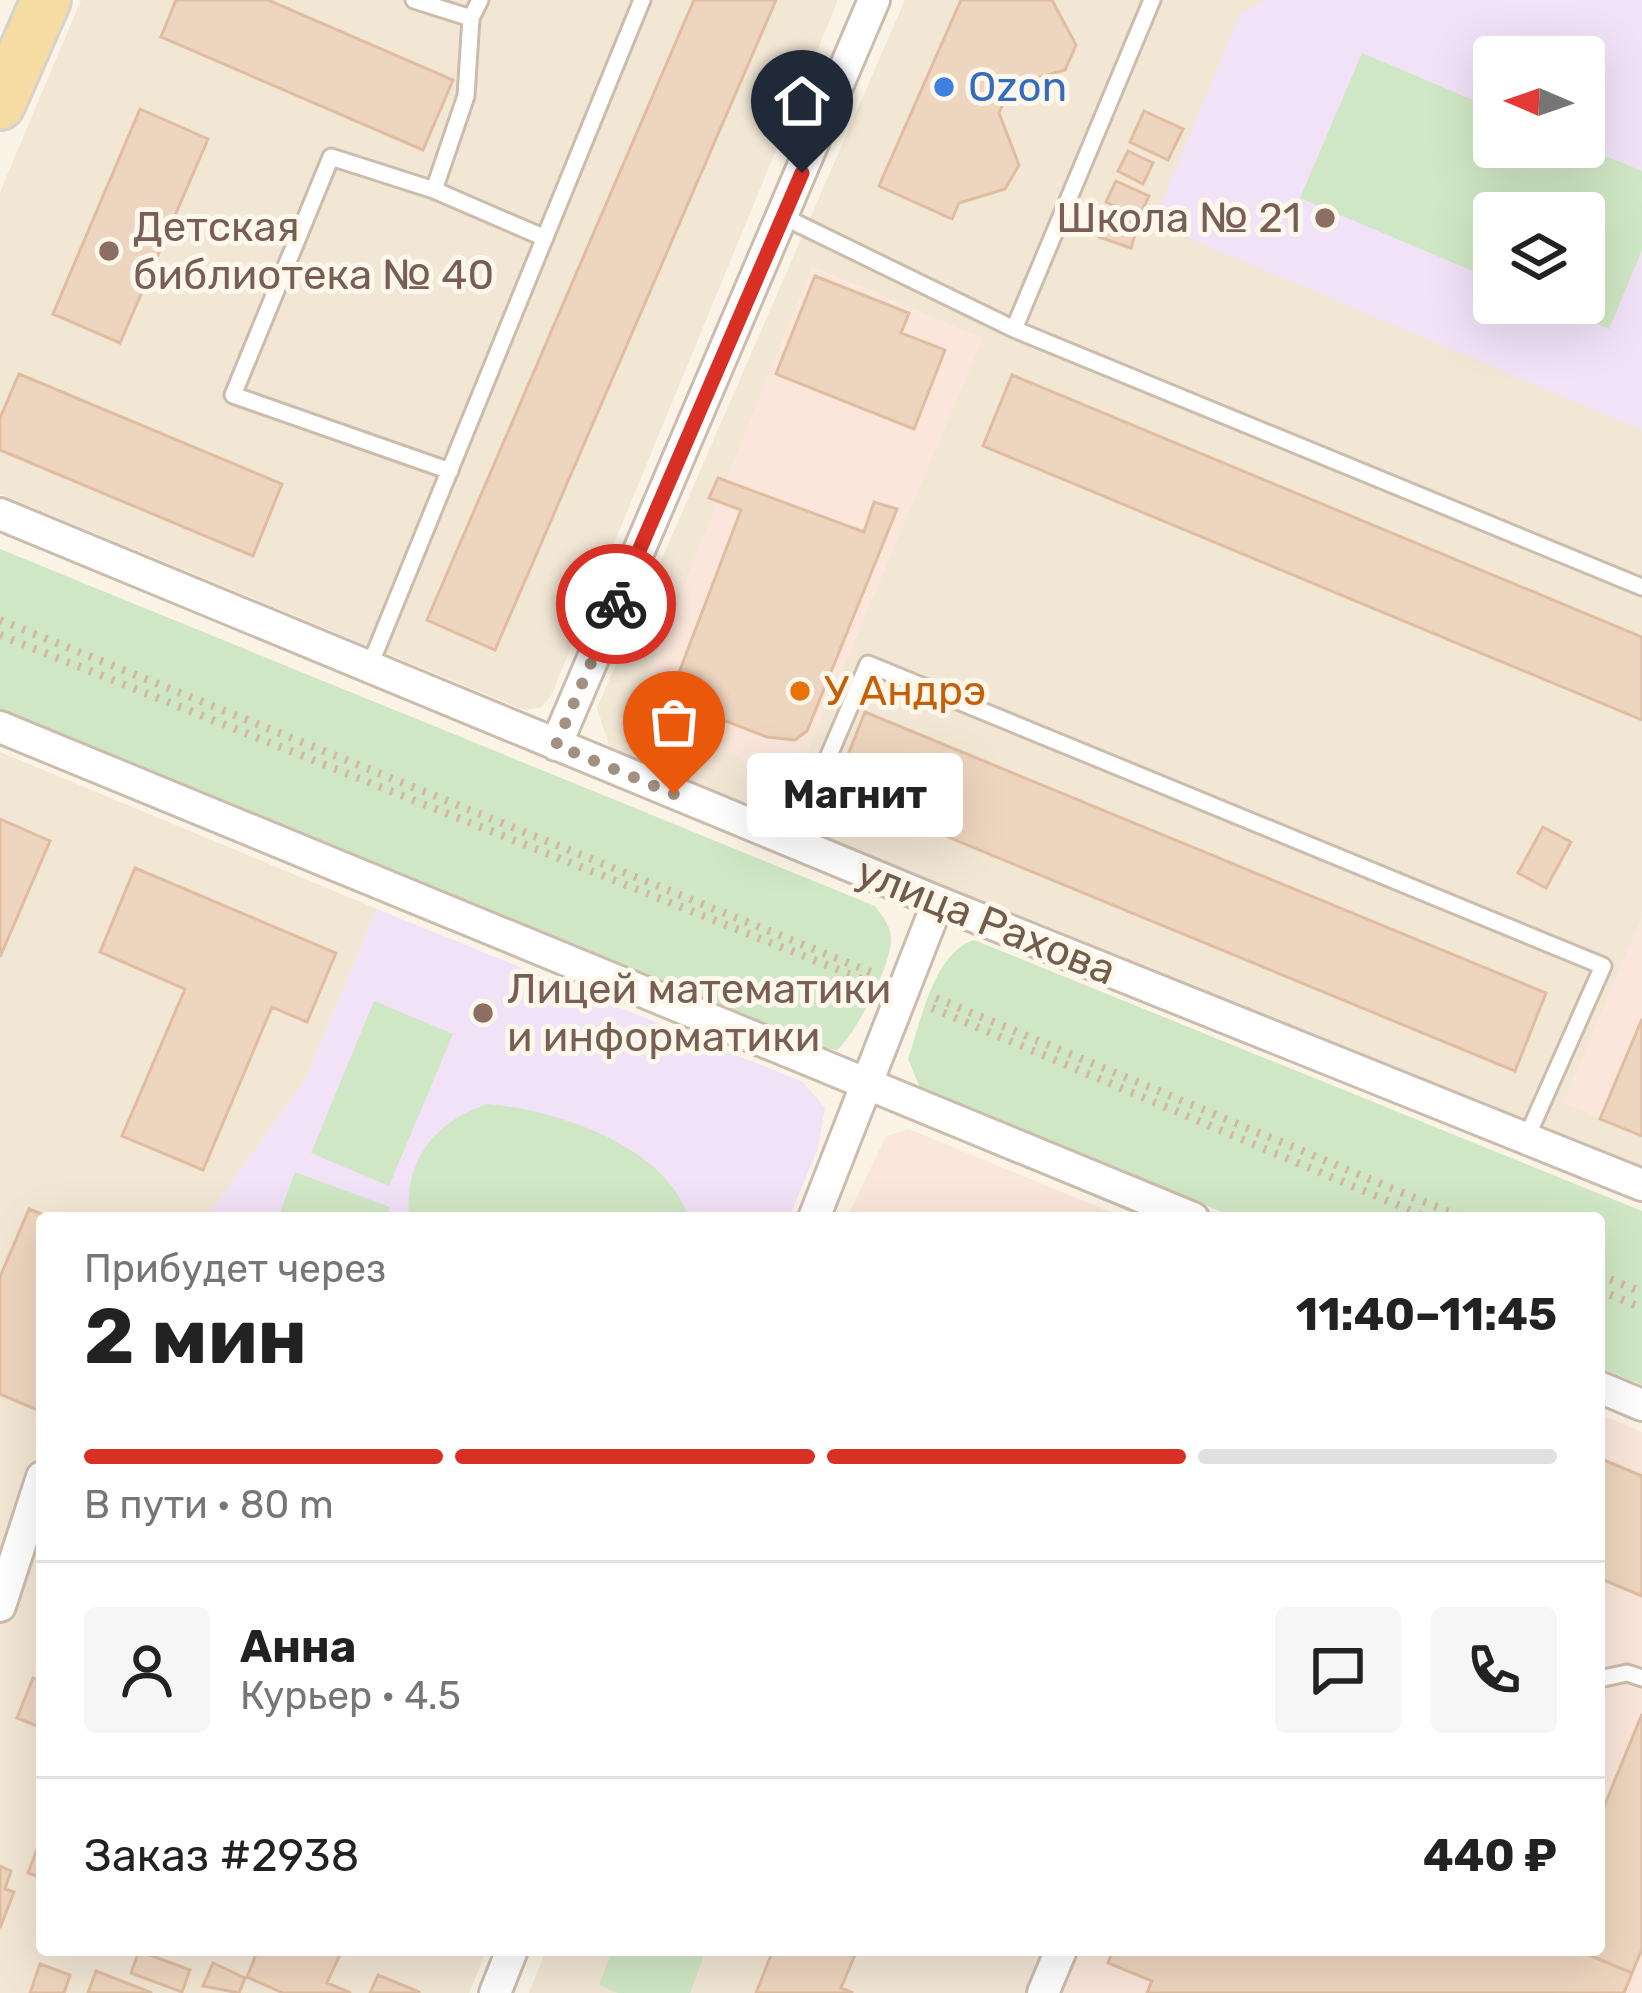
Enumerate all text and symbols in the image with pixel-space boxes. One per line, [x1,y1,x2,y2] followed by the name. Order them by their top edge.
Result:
[1473,36,1605,168] north arrow
[1473,36,1605,324] map controls
[751,50,853,173] pin
[968,62,1067,112] place label: Ozon
[769,68,835,134] icon: home
[931,74,957,100] marker: Ozon
[1473,192,1605,324] button: layers
[1056,193,1301,243] place label: Школа № 21
[133,202,494,300] place label: Детская библиотека № 40
[1312,205,1338,231] marker: Школа № 21
[96,238,122,264] marker: Детская библиотека № 40
[556,544,676,664] courier
[583,571,649,637] icon: bike
[824,666,986,716] place label: У Андрэ
[623,671,725,794] pin
[787,678,813,704] marker: У Андрэ
[641,689,707,755] icon: bag
[746,752,962,836] callout: Магнит
[783,772,927,818] text: Магнит
[849,846,1123,996] street label: улица Рахова
[507,964,891,1062] place label: Лицей математики и информатики
[470,1000,496,1026] marker: Лицей математики и информатики
[84,1246,386,1292] text: Прибудет через
[1296,1288,1557,1341] text: 11:40–11:45
[84,1290,307,1383] text: 2 мин
[84,1482,334,1528] text: В пути · 80 m
[84,1607,210,1733] button: person
[1275,1607,1401,1733] button: chat
[1431,1607,1557,1733] button: phone
[240,1620,356,1673] text: Анна
[240,1673,461,1719] text: Курьер · 4.5
[84,1829,359,1882] text: Заказ #2938
[1423,1829,1557,1882] text: 440 ₽

